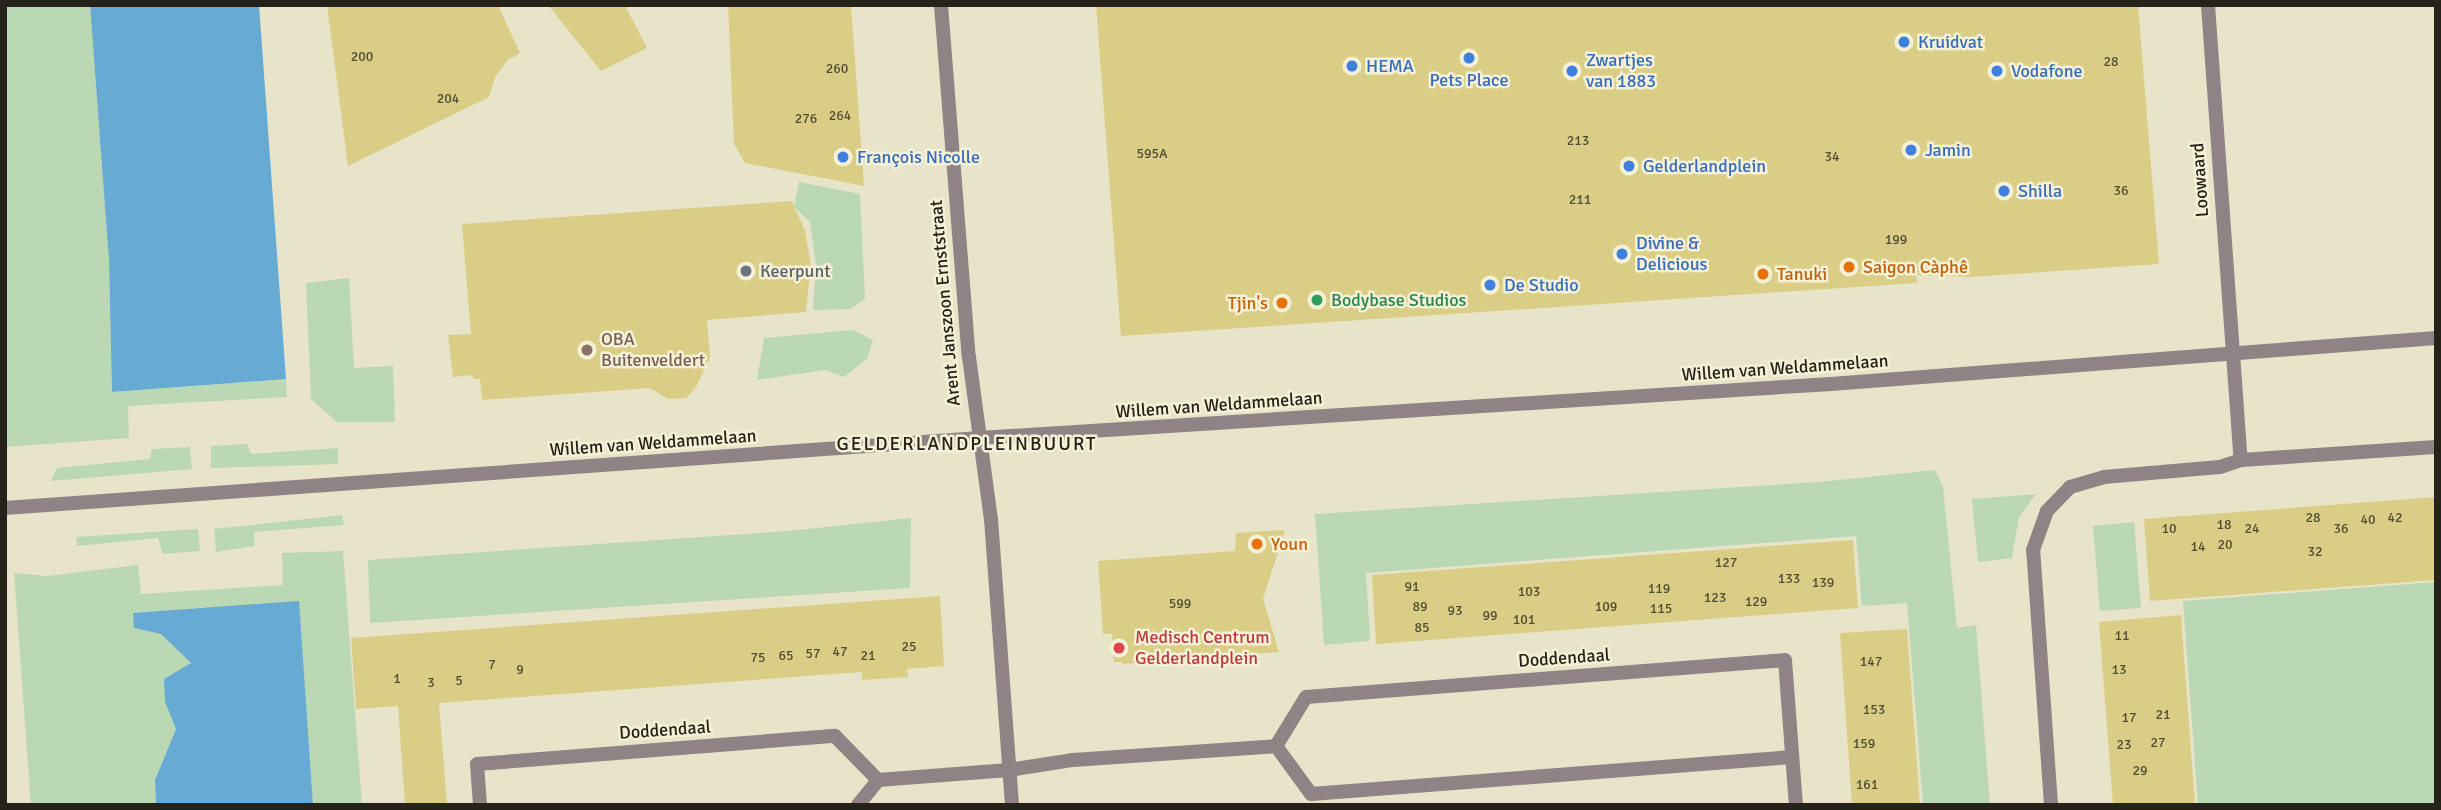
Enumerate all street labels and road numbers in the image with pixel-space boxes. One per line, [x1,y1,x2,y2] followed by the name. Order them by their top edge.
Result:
[2187,142,2213,218] street label: Loowaard
[925,199,965,407] street label: Arent Janszoon Ernststraat
[1681,350,1889,386] street label: Willem van Weldammelaan
[1115,387,1323,423] street label: Willem van Weldammelaan
[549,425,757,461] street label: Willem van Weldammelaan
[1517,644,1611,672] street label: Doddendaal
[618,716,712,744] street label: Doddendaal

